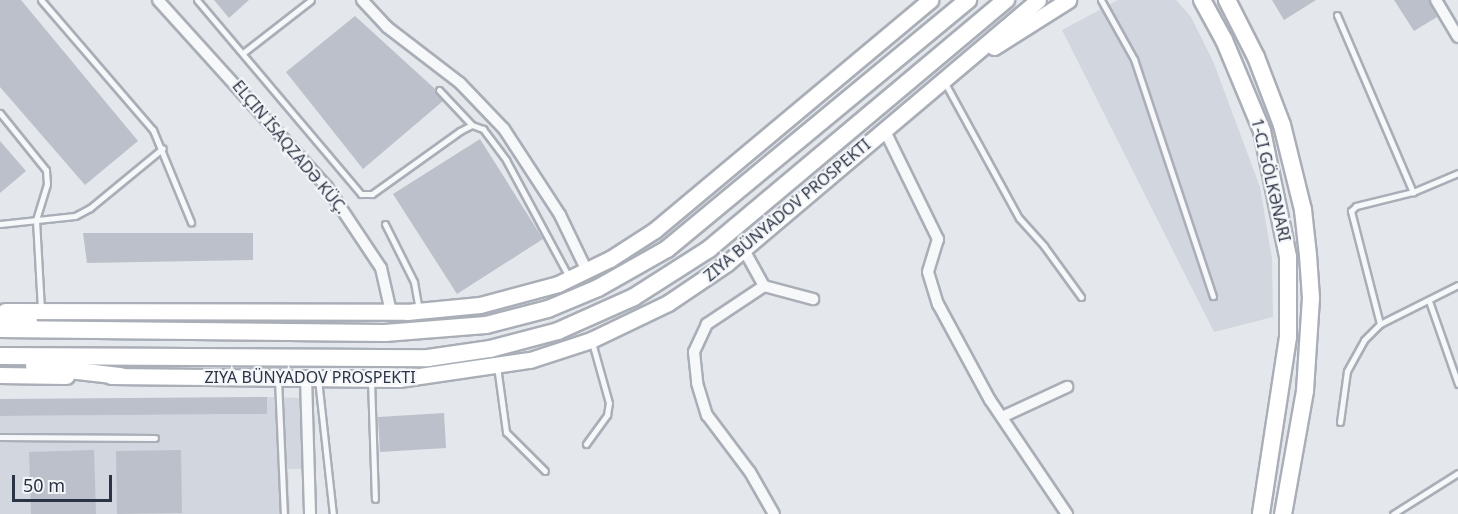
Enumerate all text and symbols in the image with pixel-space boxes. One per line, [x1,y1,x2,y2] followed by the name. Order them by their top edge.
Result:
[229,76,351,218] street label: ELÇIN İSAQZADƏ KÜÇ.
[1247,116,1295,244] street label: 1-CI GÖLKƏNARI
[700,135,874,285] street label: ZIYA BÜNYADOV PROSPEKTI
[204,367,416,387] street label: ZIYA BÜNYADOV PROSPEKTI
[15,463,116,501] scale bar
[23,473,65,497] text: 50 m

